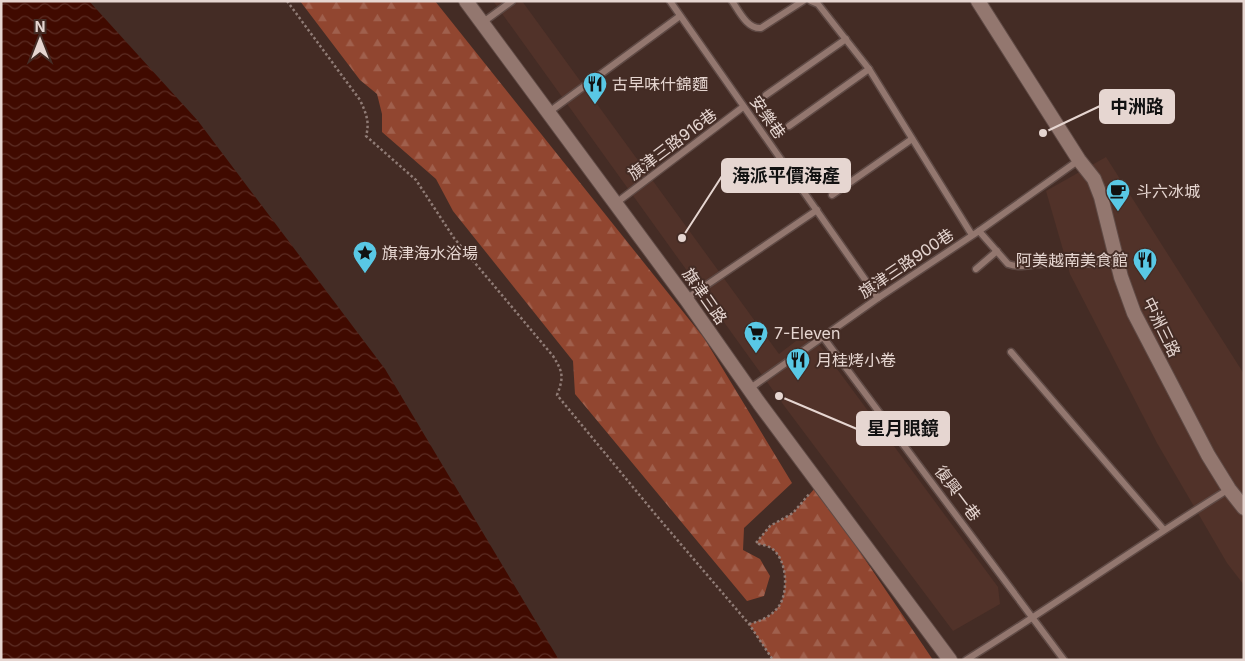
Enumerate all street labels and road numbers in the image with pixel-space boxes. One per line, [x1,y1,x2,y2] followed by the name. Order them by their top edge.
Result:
[746,92,790,142] street label: 安樂巷
[624,104,720,184] street label: 旗津三路916巷
[855,224,957,302] street label: 旗津三路900巷
[678,264,732,328] street label: 旗津三路
[1139,294,1185,360] street label: 中洲三路
[931,461,985,525] street label: 復興一巷

